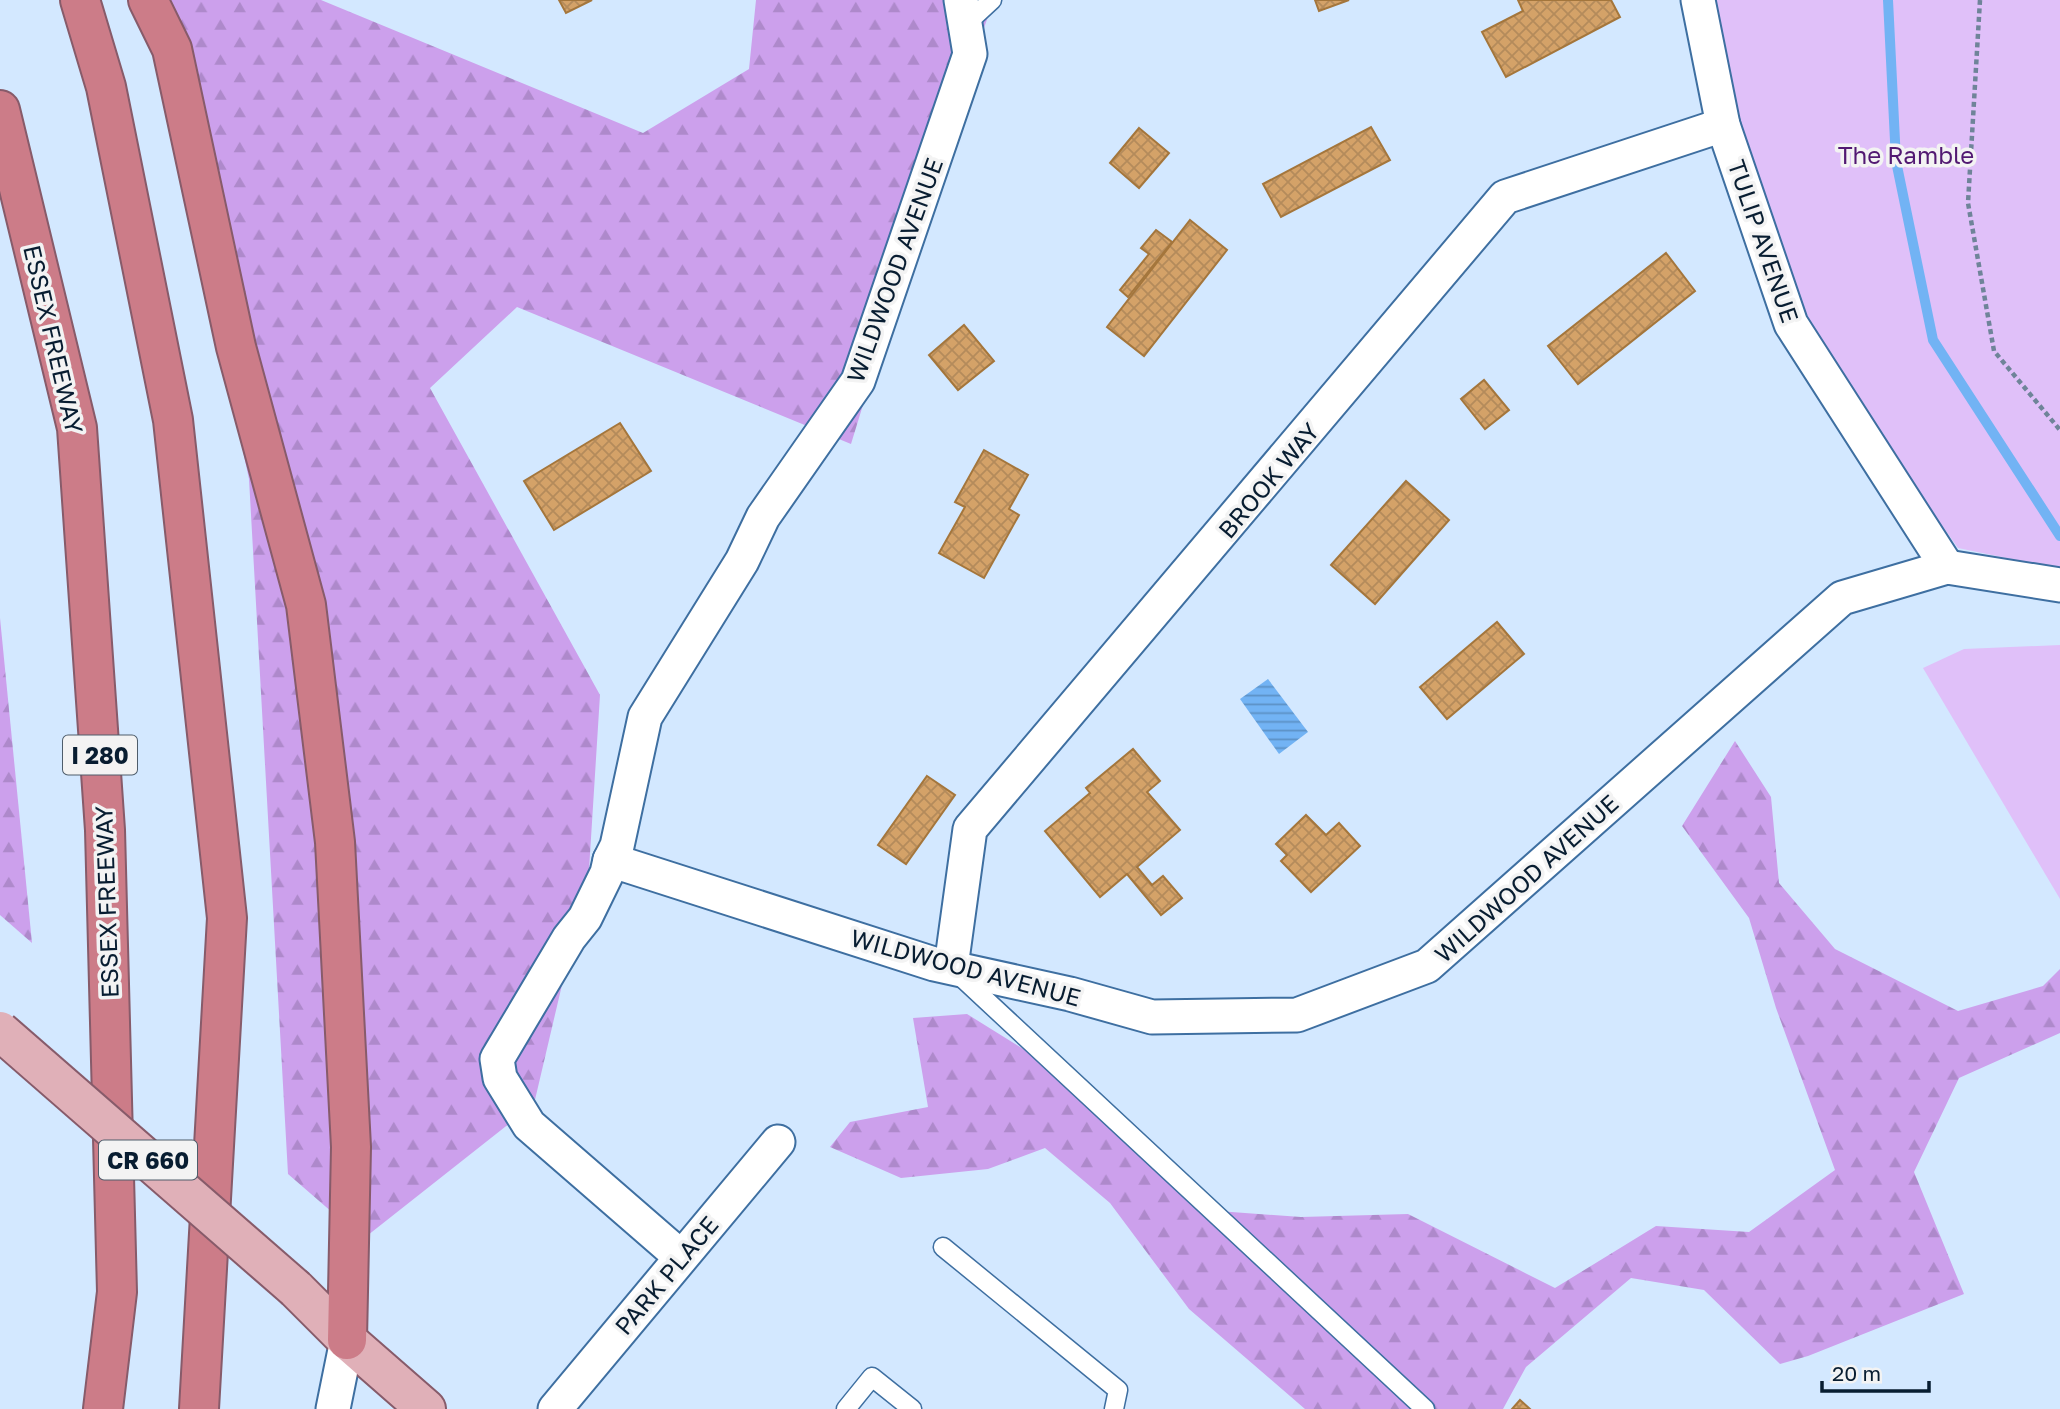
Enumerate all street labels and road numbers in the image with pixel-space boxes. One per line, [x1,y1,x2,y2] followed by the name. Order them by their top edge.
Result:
[840,154,948,386] street label: WILDWOOD AVENUE
[1723,156,1805,326] street label: TULIP AVENUE
[18,242,90,437] street label: ESSEX FREEWAY
[1212,416,1325,543] street label: BROOK WAY
[63,736,137,775] road number: I 280
[1428,788,1624,968] street label: WILDWOOD AVENUE
[88,805,124,999] street label: ESSEX FREEWAY
[848,922,1084,1012] street label: WILDWOOD AVENUE
[99,1140,197,1180] road number: CR 660
[608,1210,724,1340] street label: PARK PLACE

